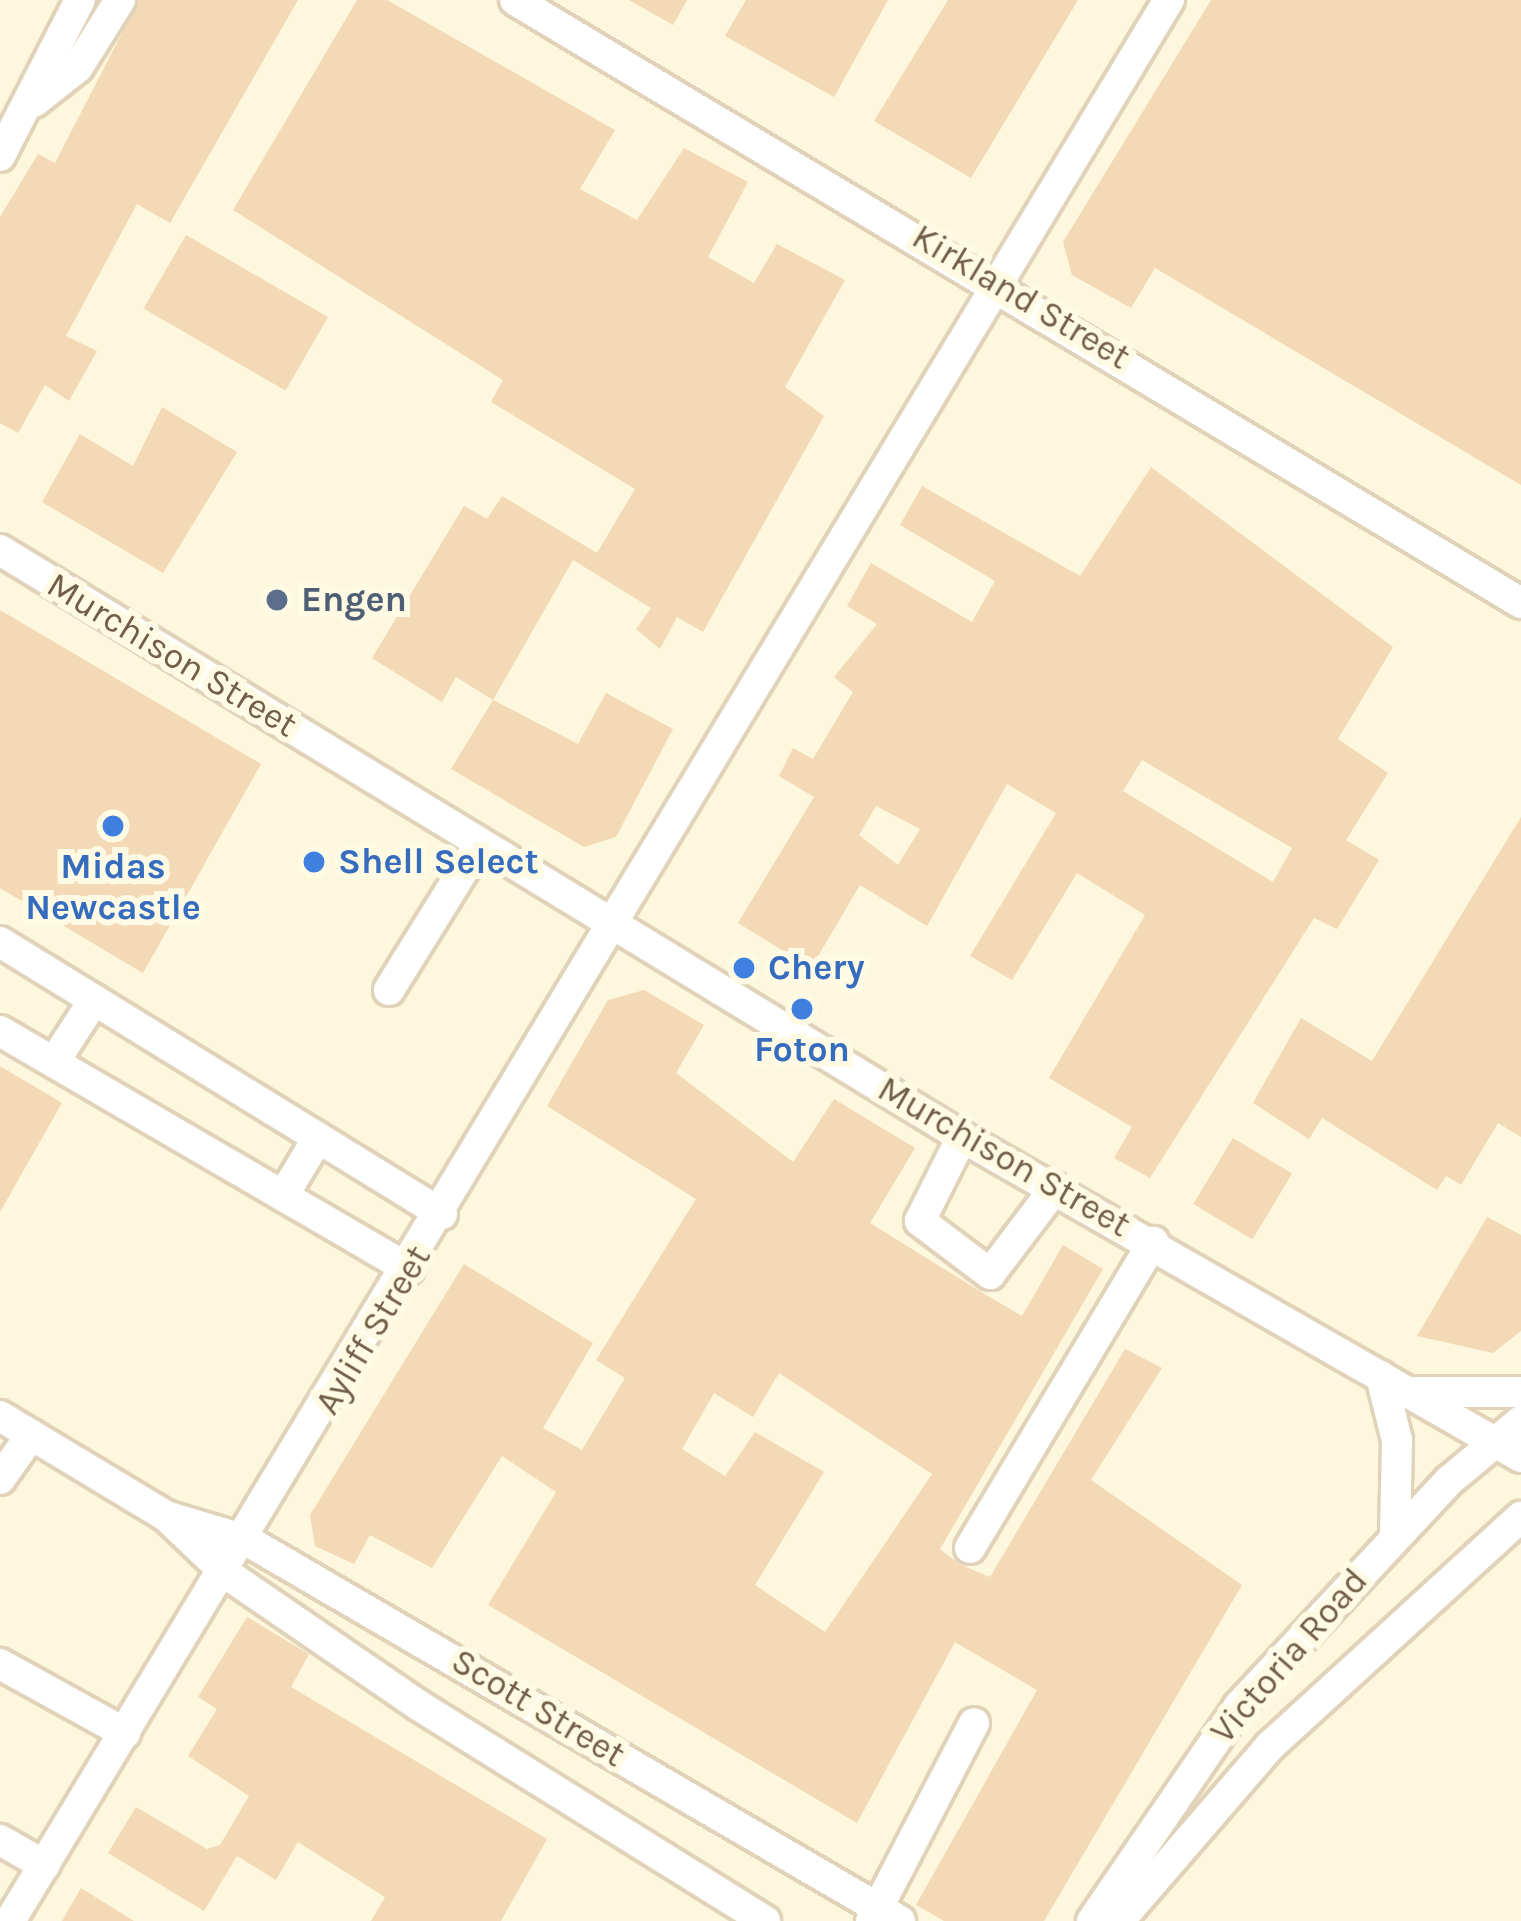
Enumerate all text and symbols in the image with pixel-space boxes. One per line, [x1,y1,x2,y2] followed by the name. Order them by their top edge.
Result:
[904,215,1138,379] street label: Kirkland Street
[39,563,305,747] street label: Murchison Street
[301,578,407,622] place label: Engen
[264,587,290,613] marker: Engen
[100,813,126,839] marker: Midas Newcastle
[338,840,539,884] place label: Shell Select
[25,844,201,929] place label: Midas Newcastle
[301,849,327,875] marker: Shell Select
[768,946,865,990] place label: Chery
[731,955,757,981] marker: Chery
[789,996,815,1022] marker: Foton
[754,1028,850,1072] place label: Foton
[870,1067,1138,1247] street label: Murchison Street
[306,1238,440,1422] street label: Ayliff Street
[1201,1560,1377,1752] street label: Victoria Road
[444,1639,632,1777] street label: Scott Street

